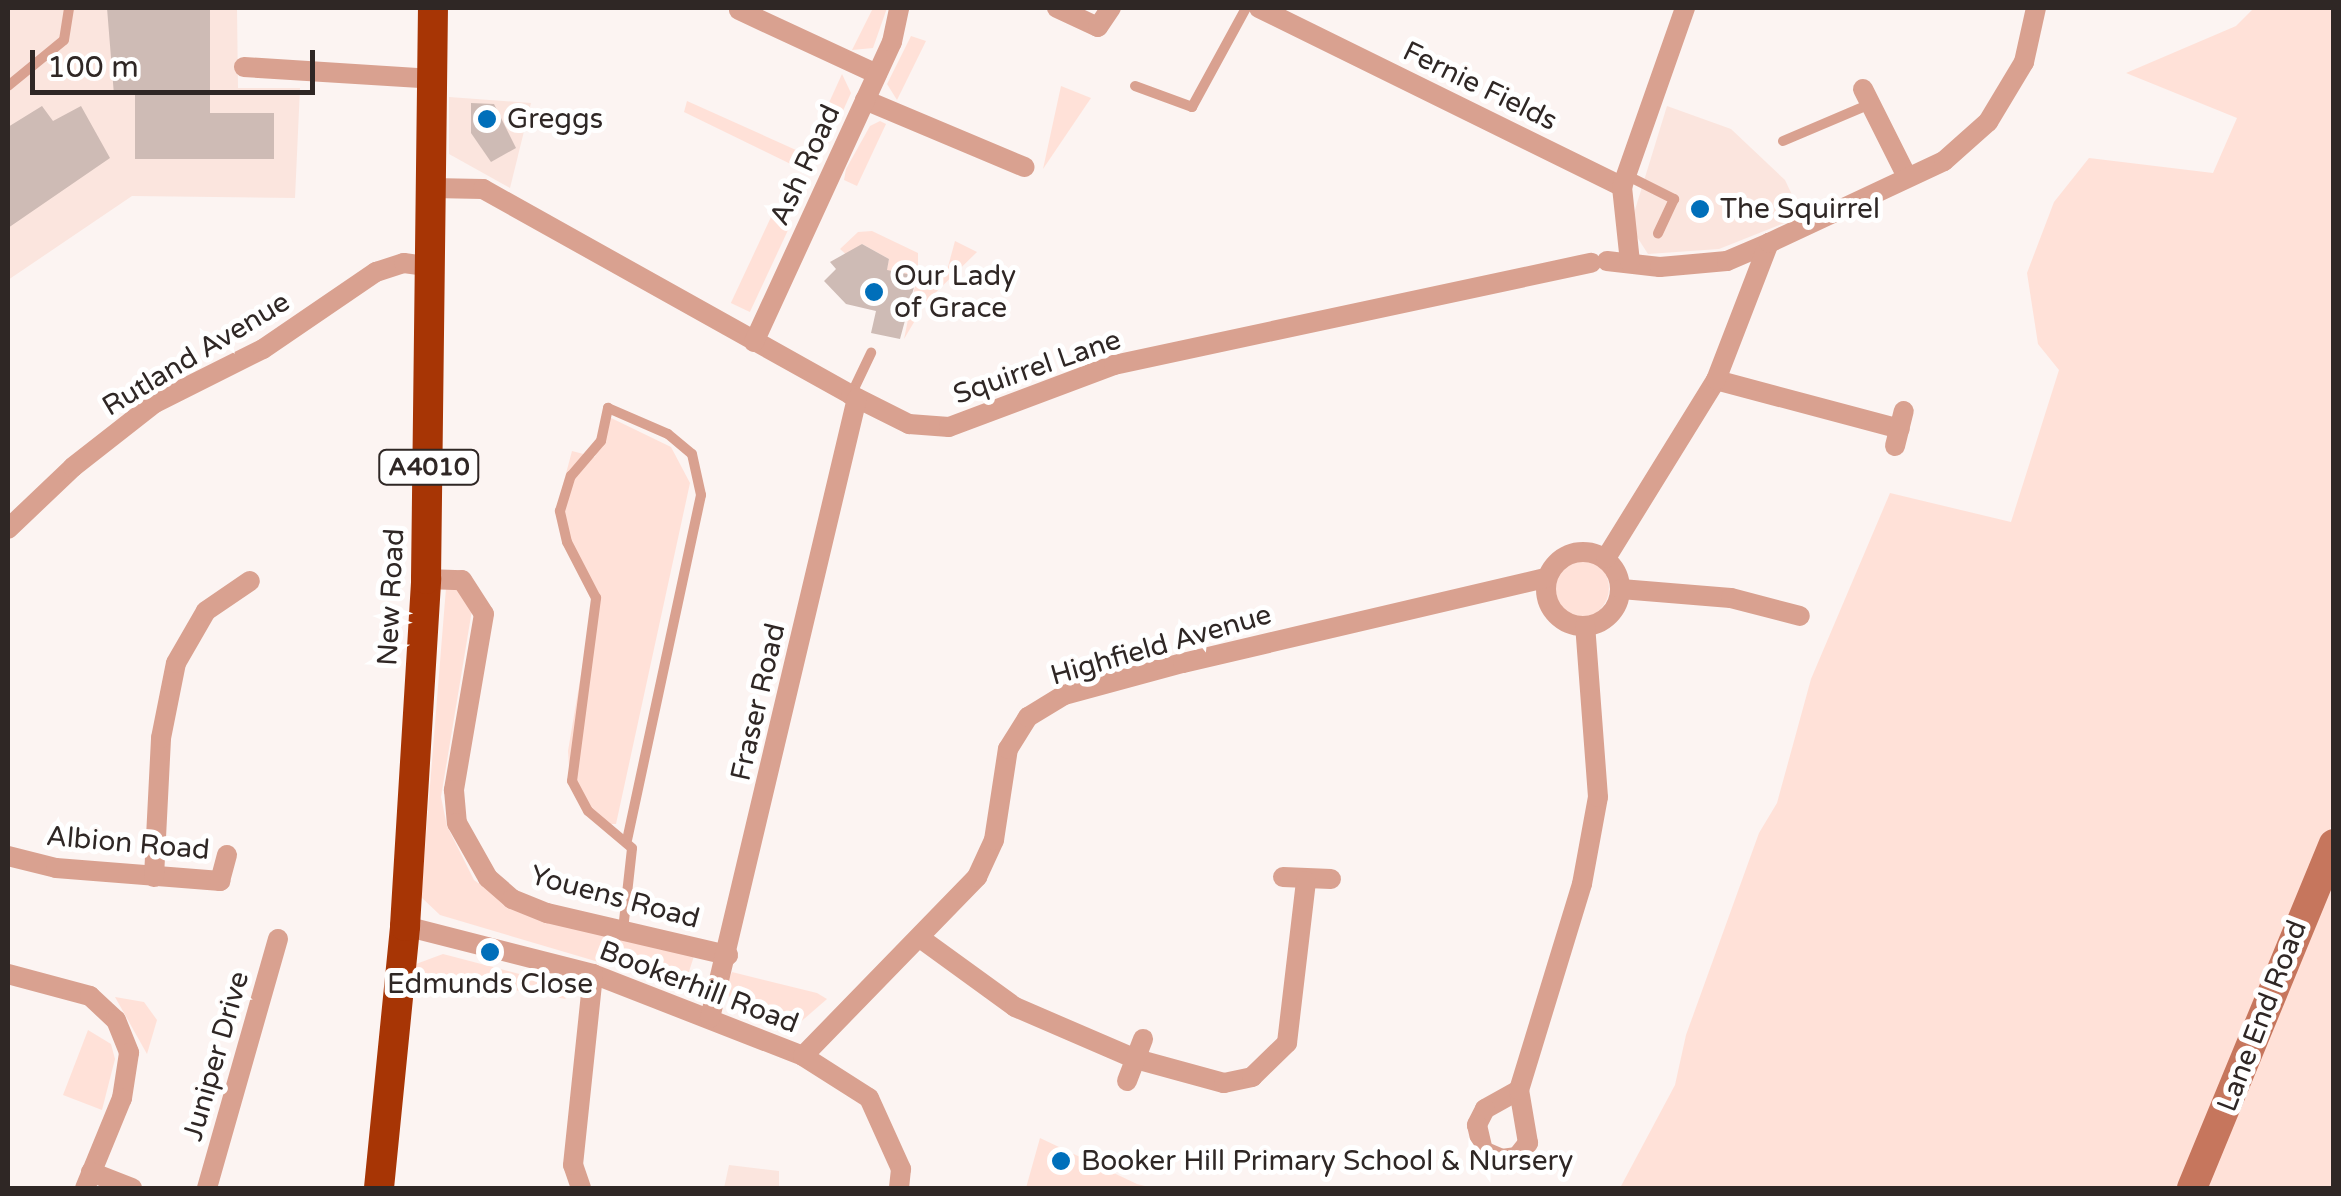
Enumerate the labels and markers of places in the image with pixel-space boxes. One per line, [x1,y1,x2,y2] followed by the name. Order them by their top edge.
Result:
[507,102,603,136] place label: Greggs
[476,108,498,130] marker: Greggs
[1720,192,1880,226] place label: The Squirrel
[1689,198,1711,220] marker: The Squirrel
[894,259,1016,325] place label: Our Lady of Grace
[863,281,885,303] marker: Our Lady of Grace
[479,941,501,963] marker: Edmunds Close
[387,967,593,1001] place label: Edmunds Close
[1081,1144,1573,1178] place label: Booker Hill Primary School & Nursery
[1050,1150,1072,1172] marker: Booker Hill Primary School & Nursery

